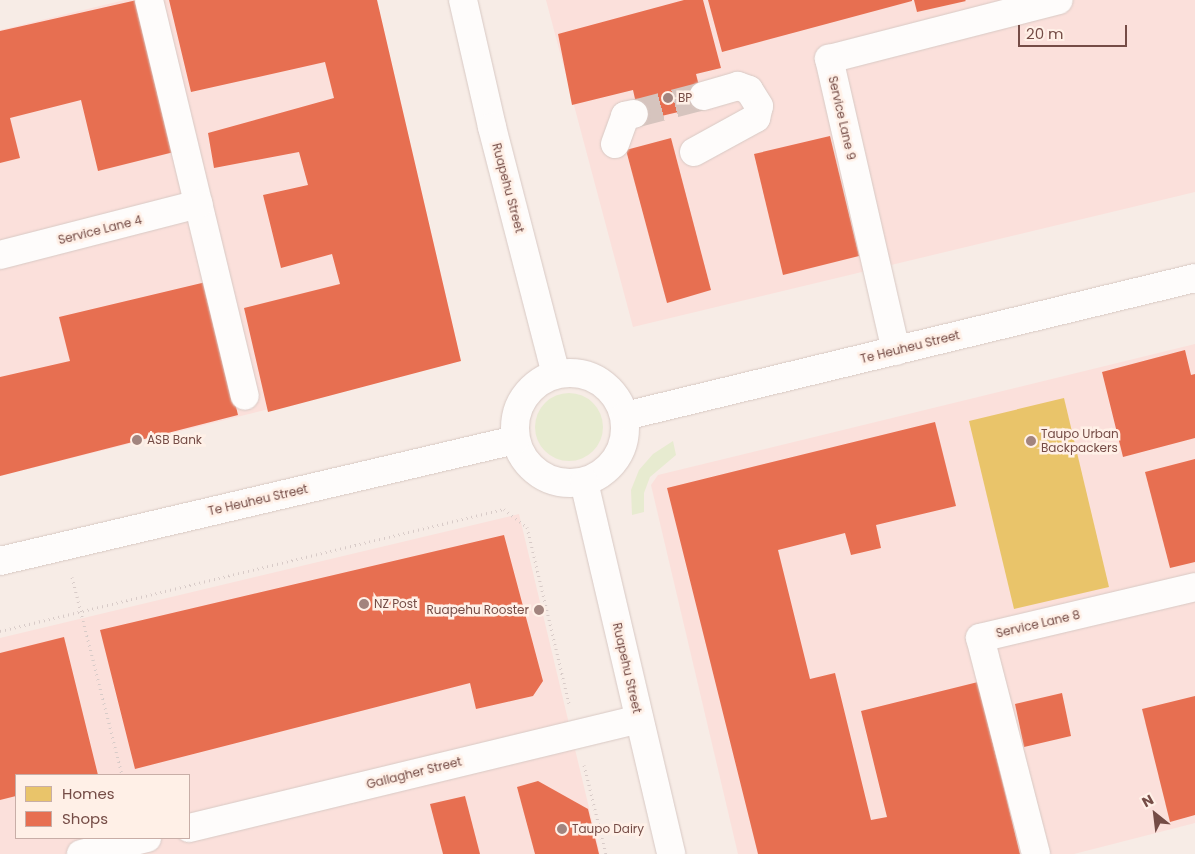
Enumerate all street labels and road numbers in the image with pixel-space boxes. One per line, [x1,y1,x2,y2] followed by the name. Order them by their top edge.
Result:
[825,75,859,161] street label: Service Lane 9
[489,142,527,234] street label: Ruapehu Street
[57,213,143,247] street label: Service Lane 4
[859,328,961,366] street label: Te Heuheu Street
[207,482,309,518] street label: Te Heuheu Street
[995,607,1081,641] street label: Service Lane 8
[610,621,644,715] street label: Ruapehu Street
[365,754,463,792] street label: Gallagher Street

